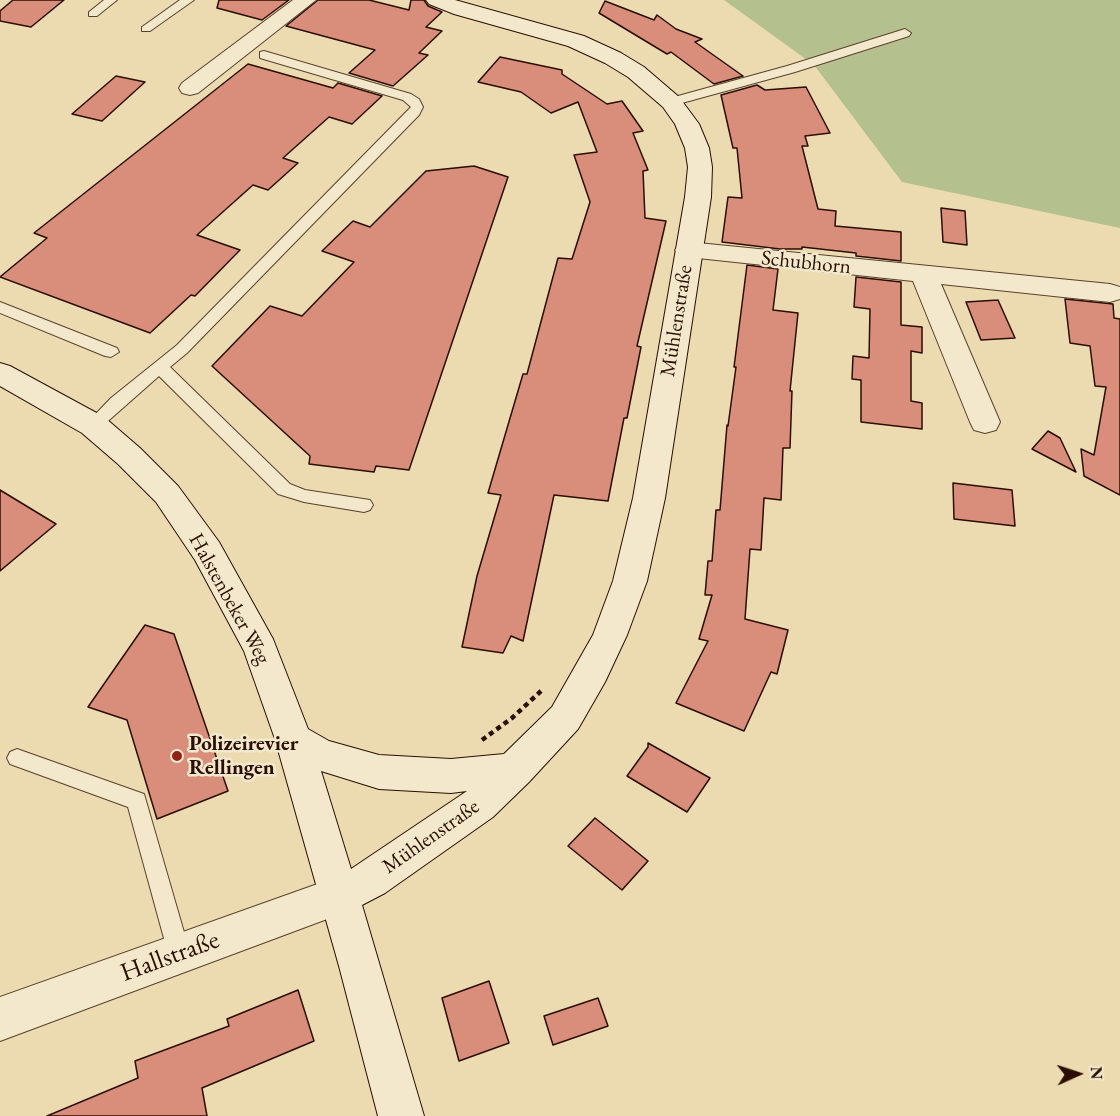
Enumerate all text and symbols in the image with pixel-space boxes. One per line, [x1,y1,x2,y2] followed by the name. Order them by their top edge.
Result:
[760,246,852,280] street label: Schubhorn
[656,263,698,379] street label: Mühlenstraße
[183,529,275,669] street label: Halstenbeker Weg
[189,731,298,781] place label: Polizeirevier Rellingen
[170,749,184,763] marker: Polizeirevier Rellingen
[378,794,484,880] street label: Mühlenstraße
[116,925,224,989] street label: Hallstraße
[1048,1044,1108,1104] north arrow
[1086,1066,1107,1080] text: N

